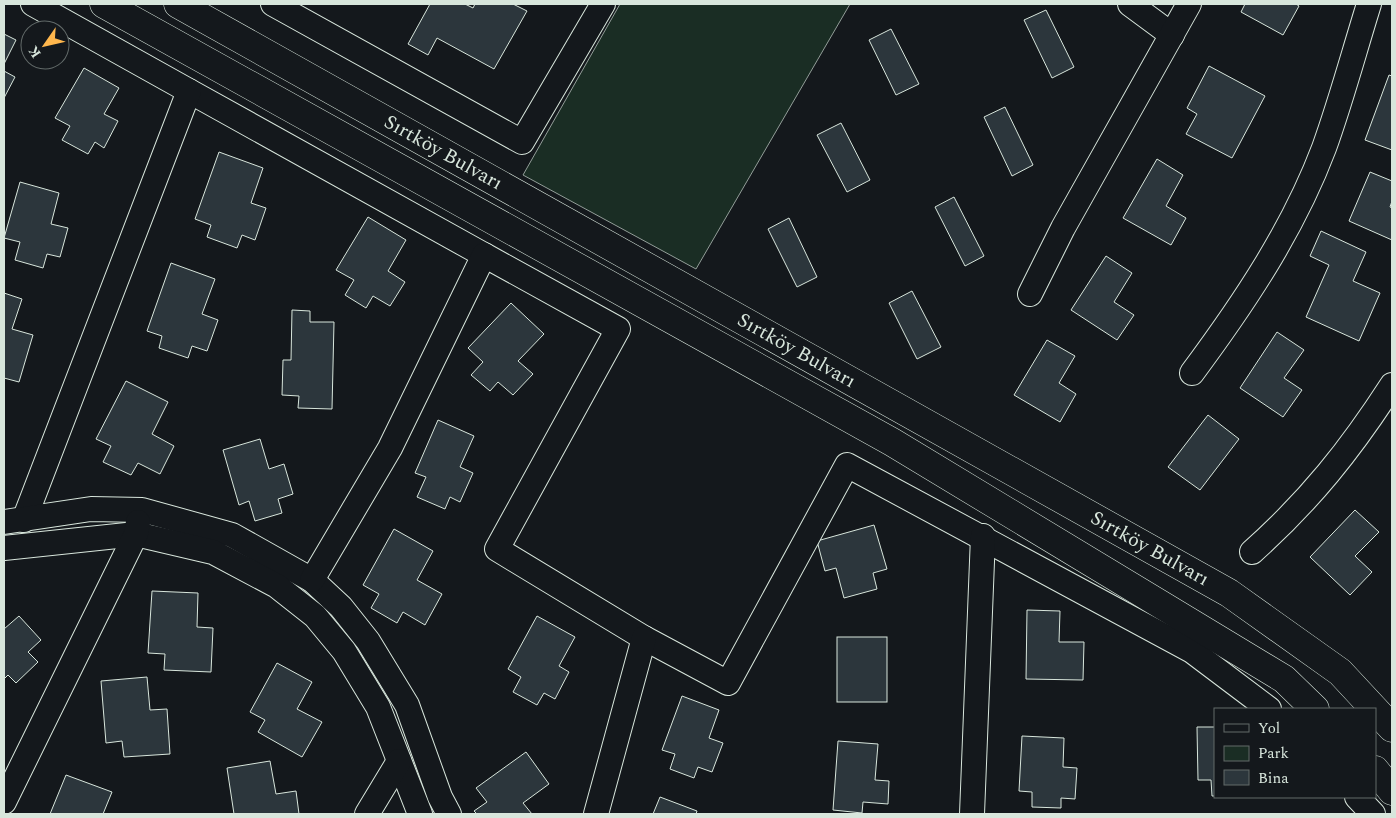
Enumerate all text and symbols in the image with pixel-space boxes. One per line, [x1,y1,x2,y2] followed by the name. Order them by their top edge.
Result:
[20,20,70,70] north arrow
[23,41,46,62] text: K
[378,107,508,198] street label: Sırtköy Bulvarı
[732,305,861,396] street label: Sırtköy Bulvarı
[1085,503,1215,594] street label: Sırtköy Bulvarı
[1214,708,1376,798] legend
[1258,717,1280,740] text: Yol
[1258,742,1289,765] text: Park
[1258,767,1289,790] text: Bina

